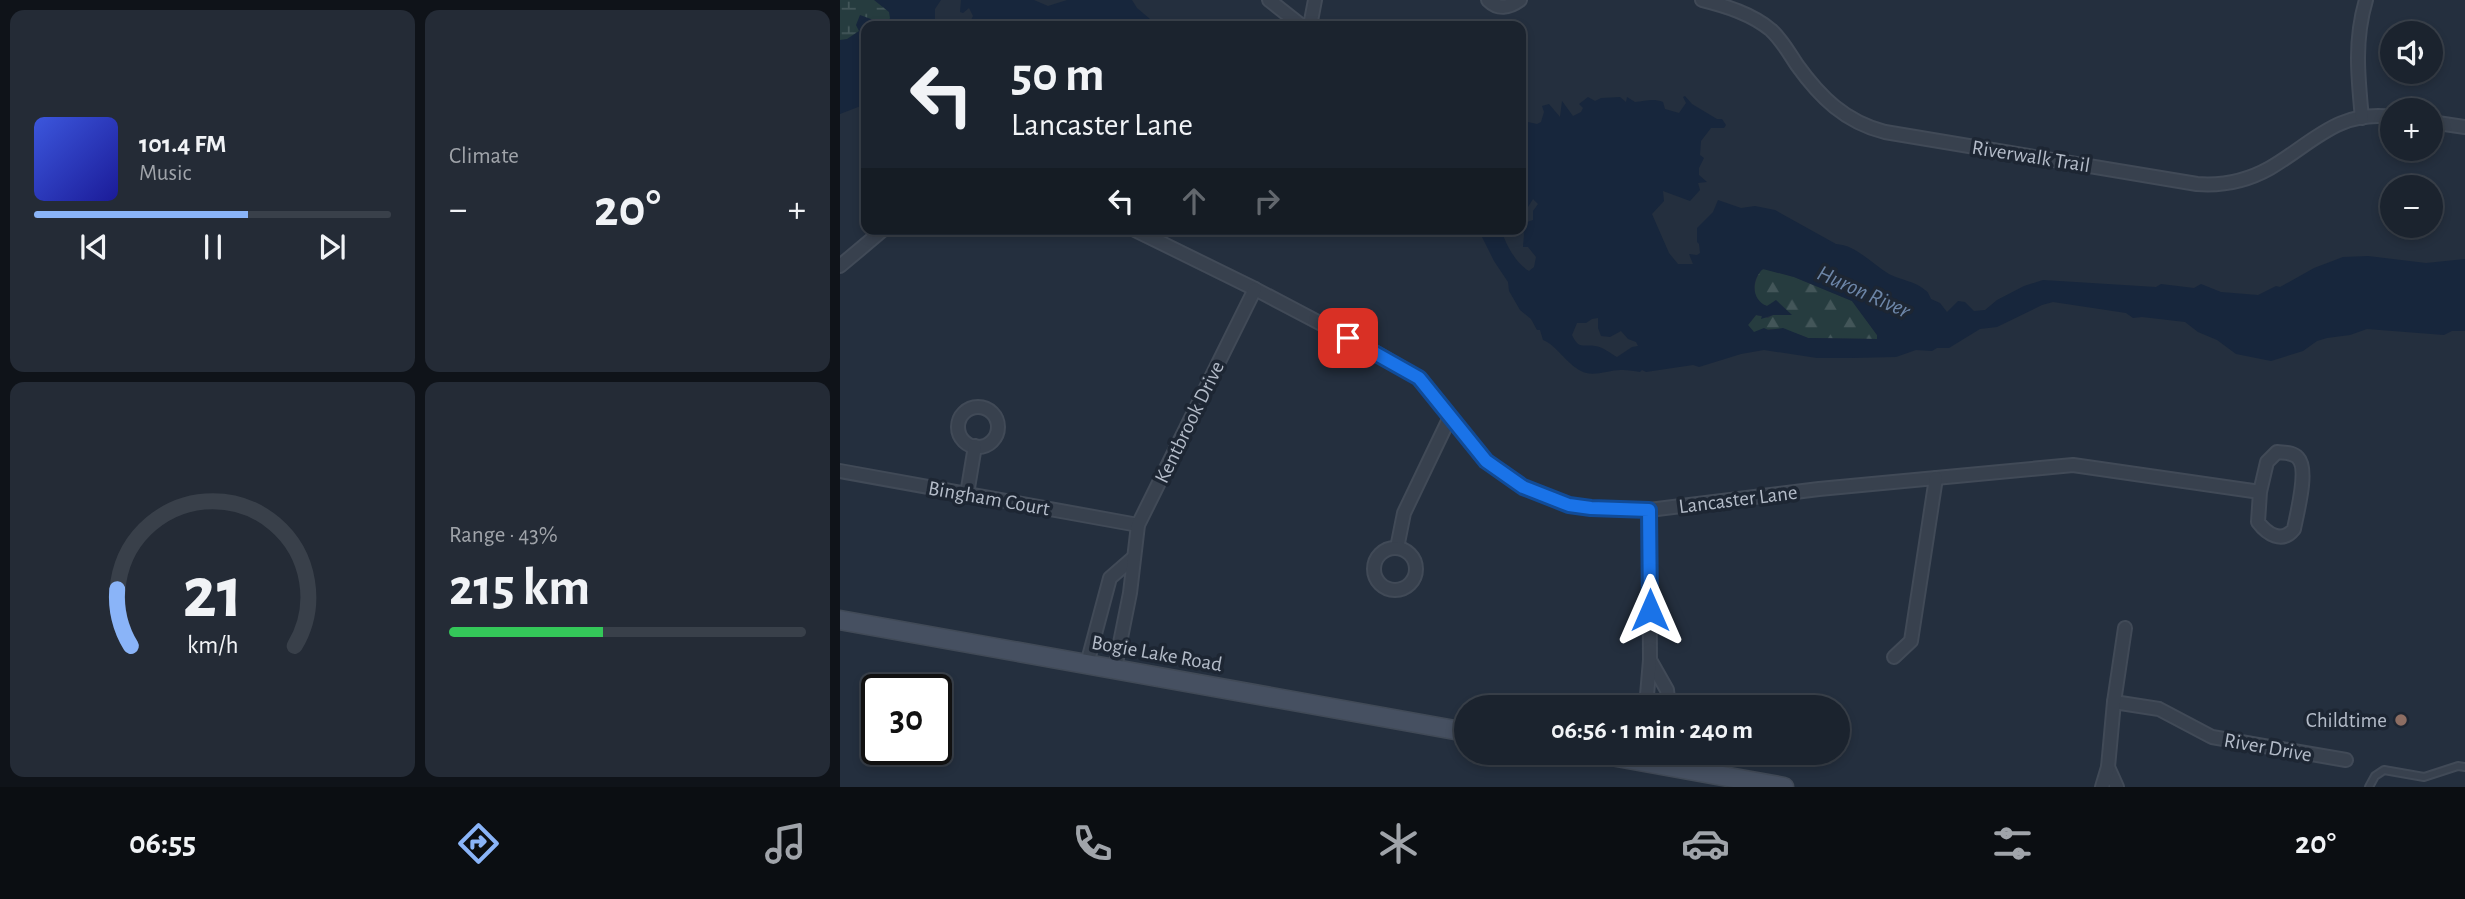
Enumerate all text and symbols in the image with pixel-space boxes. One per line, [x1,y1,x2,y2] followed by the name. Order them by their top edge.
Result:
[2380,21,2443,238] map controls
[2380,21,2443,84] button: sound
[896,49,987,140] icon: left
[1011,51,1105,100] text: 50 m
[2380,98,2443,161] button: +
[1011,109,1193,141] text: Lancaster Lane
[139,131,227,157] text: 101.4 FM
[1970,137,2091,176] street label: Riverwalk Trail
[449,145,519,168] text: Climate
[139,162,191,185] text: Music
[2380,175,2443,238] button: −
[1102,182,1140,220] icon: left
[1175,182,1213,220] icon: ahead
[1248,182,1286,220] icon: right
[594,183,661,235] text: 20°
[449,191,467,229] text: −
[788,191,806,229] text: +
[75,228,113,266] icon: previous
[194,228,232,266] icon: pause
[313,228,351,266] icon: next
[1813,262,1914,323] water label: Huron River
[1318,308,1378,368] pin
[1329,319,1367,357] icon: arrive
[1151,358,1228,487] street label: Kentbrook Drive
[927,477,1052,520] street label: Bingham Court
[1677,482,1799,517] street label: Lancaster Lane
[449,524,558,547] text: Range · 43%
[182,558,243,631] text: 21
[449,562,590,614] text: 215 km
[1613,573,1687,647] position arrow
[187,632,238,657] text: km/h
[1090,632,1224,675] street label: Bogie Lake Road
[861,674,952,765] speed limit sign: 30
[2306,710,2387,731] place label: Childtime
[2393,712,2409,728] marker: Childtime
[1551,717,1753,743] text: 06:56 · 1 min · 240 m
[2222,729,2314,766] street label: River Drive
[454,819,503,868] icon: directions
[761,819,810,868] icon: music
[1068,819,1117,868] icon: phone
[1374,819,1423,868] icon: climate
[1681,819,1730,868] icon: car
[1988,819,2037,868] icon: filters
[129,827,196,859] text: 06:55
[2295,827,2336,859] text: 20°

